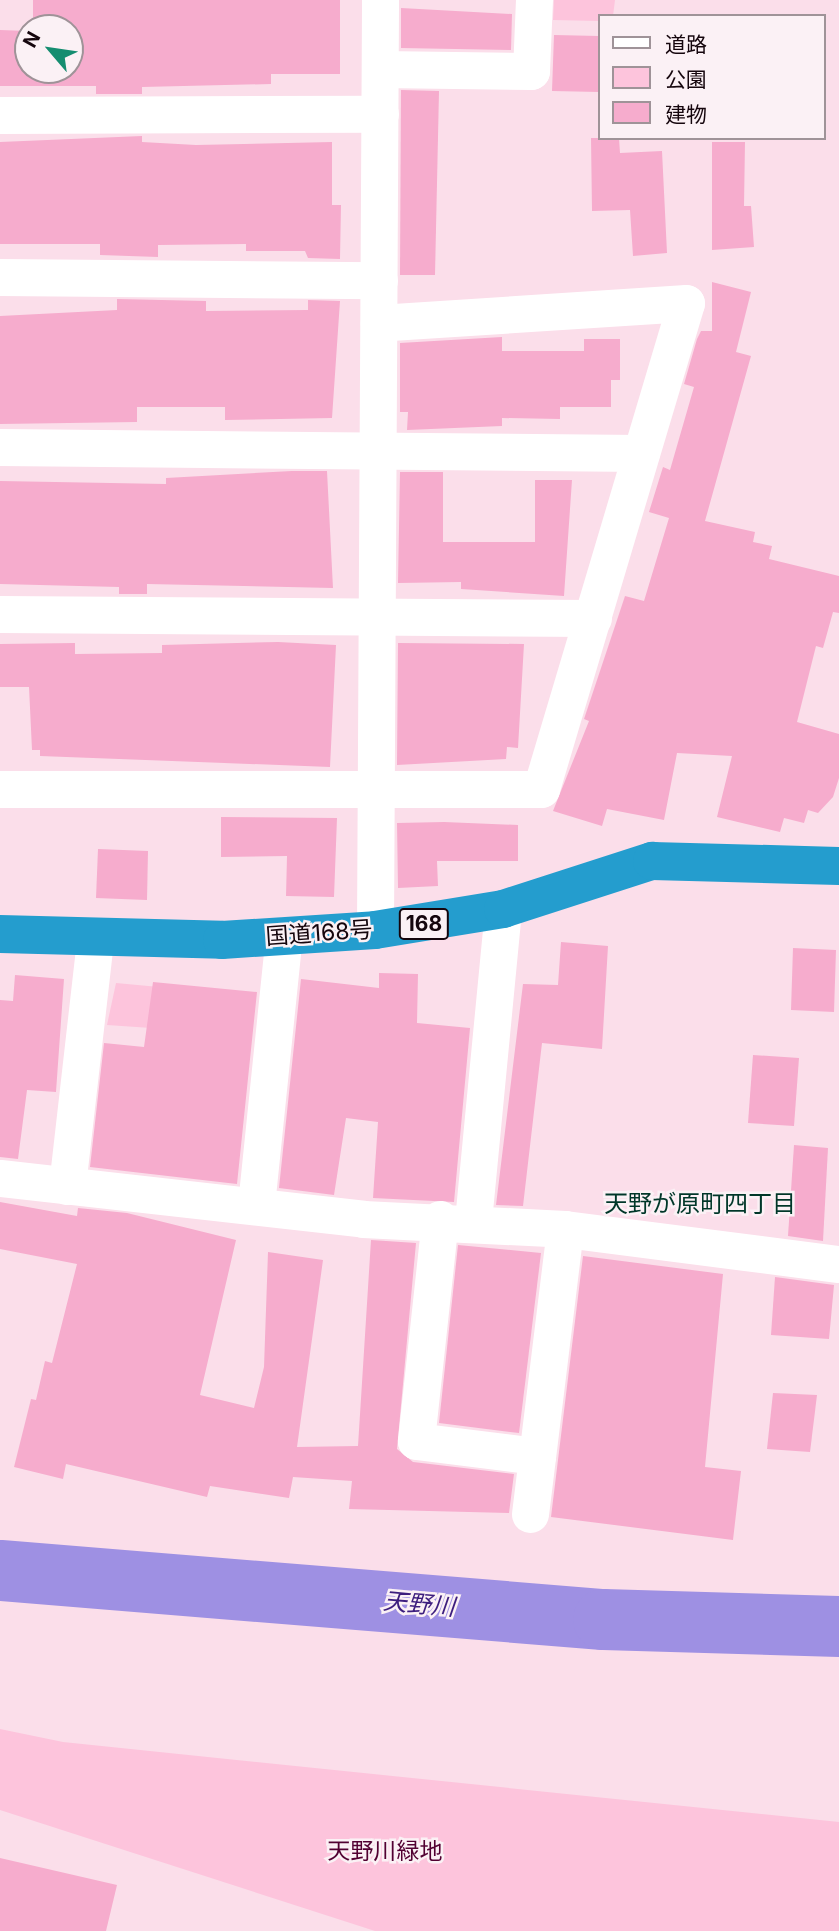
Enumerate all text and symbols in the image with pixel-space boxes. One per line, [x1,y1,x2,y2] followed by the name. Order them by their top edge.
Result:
[14,14,84,84] north arrow
[598,14,825,140] legend
[18,28,46,51] text: N
[665,32,707,57] text: 道路
[665,67,707,92] text: 公園
[665,102,707,127] text: 建物
[398,906,450,942] road number: 168
[265,916,373,950] street label: 国道168号
[604,1190,796,1218] district label: 天野が原町四丁目
[382,1587,456,1621] water label: 天野川
[328,1837,442,1865] park label: 天野川緑地

